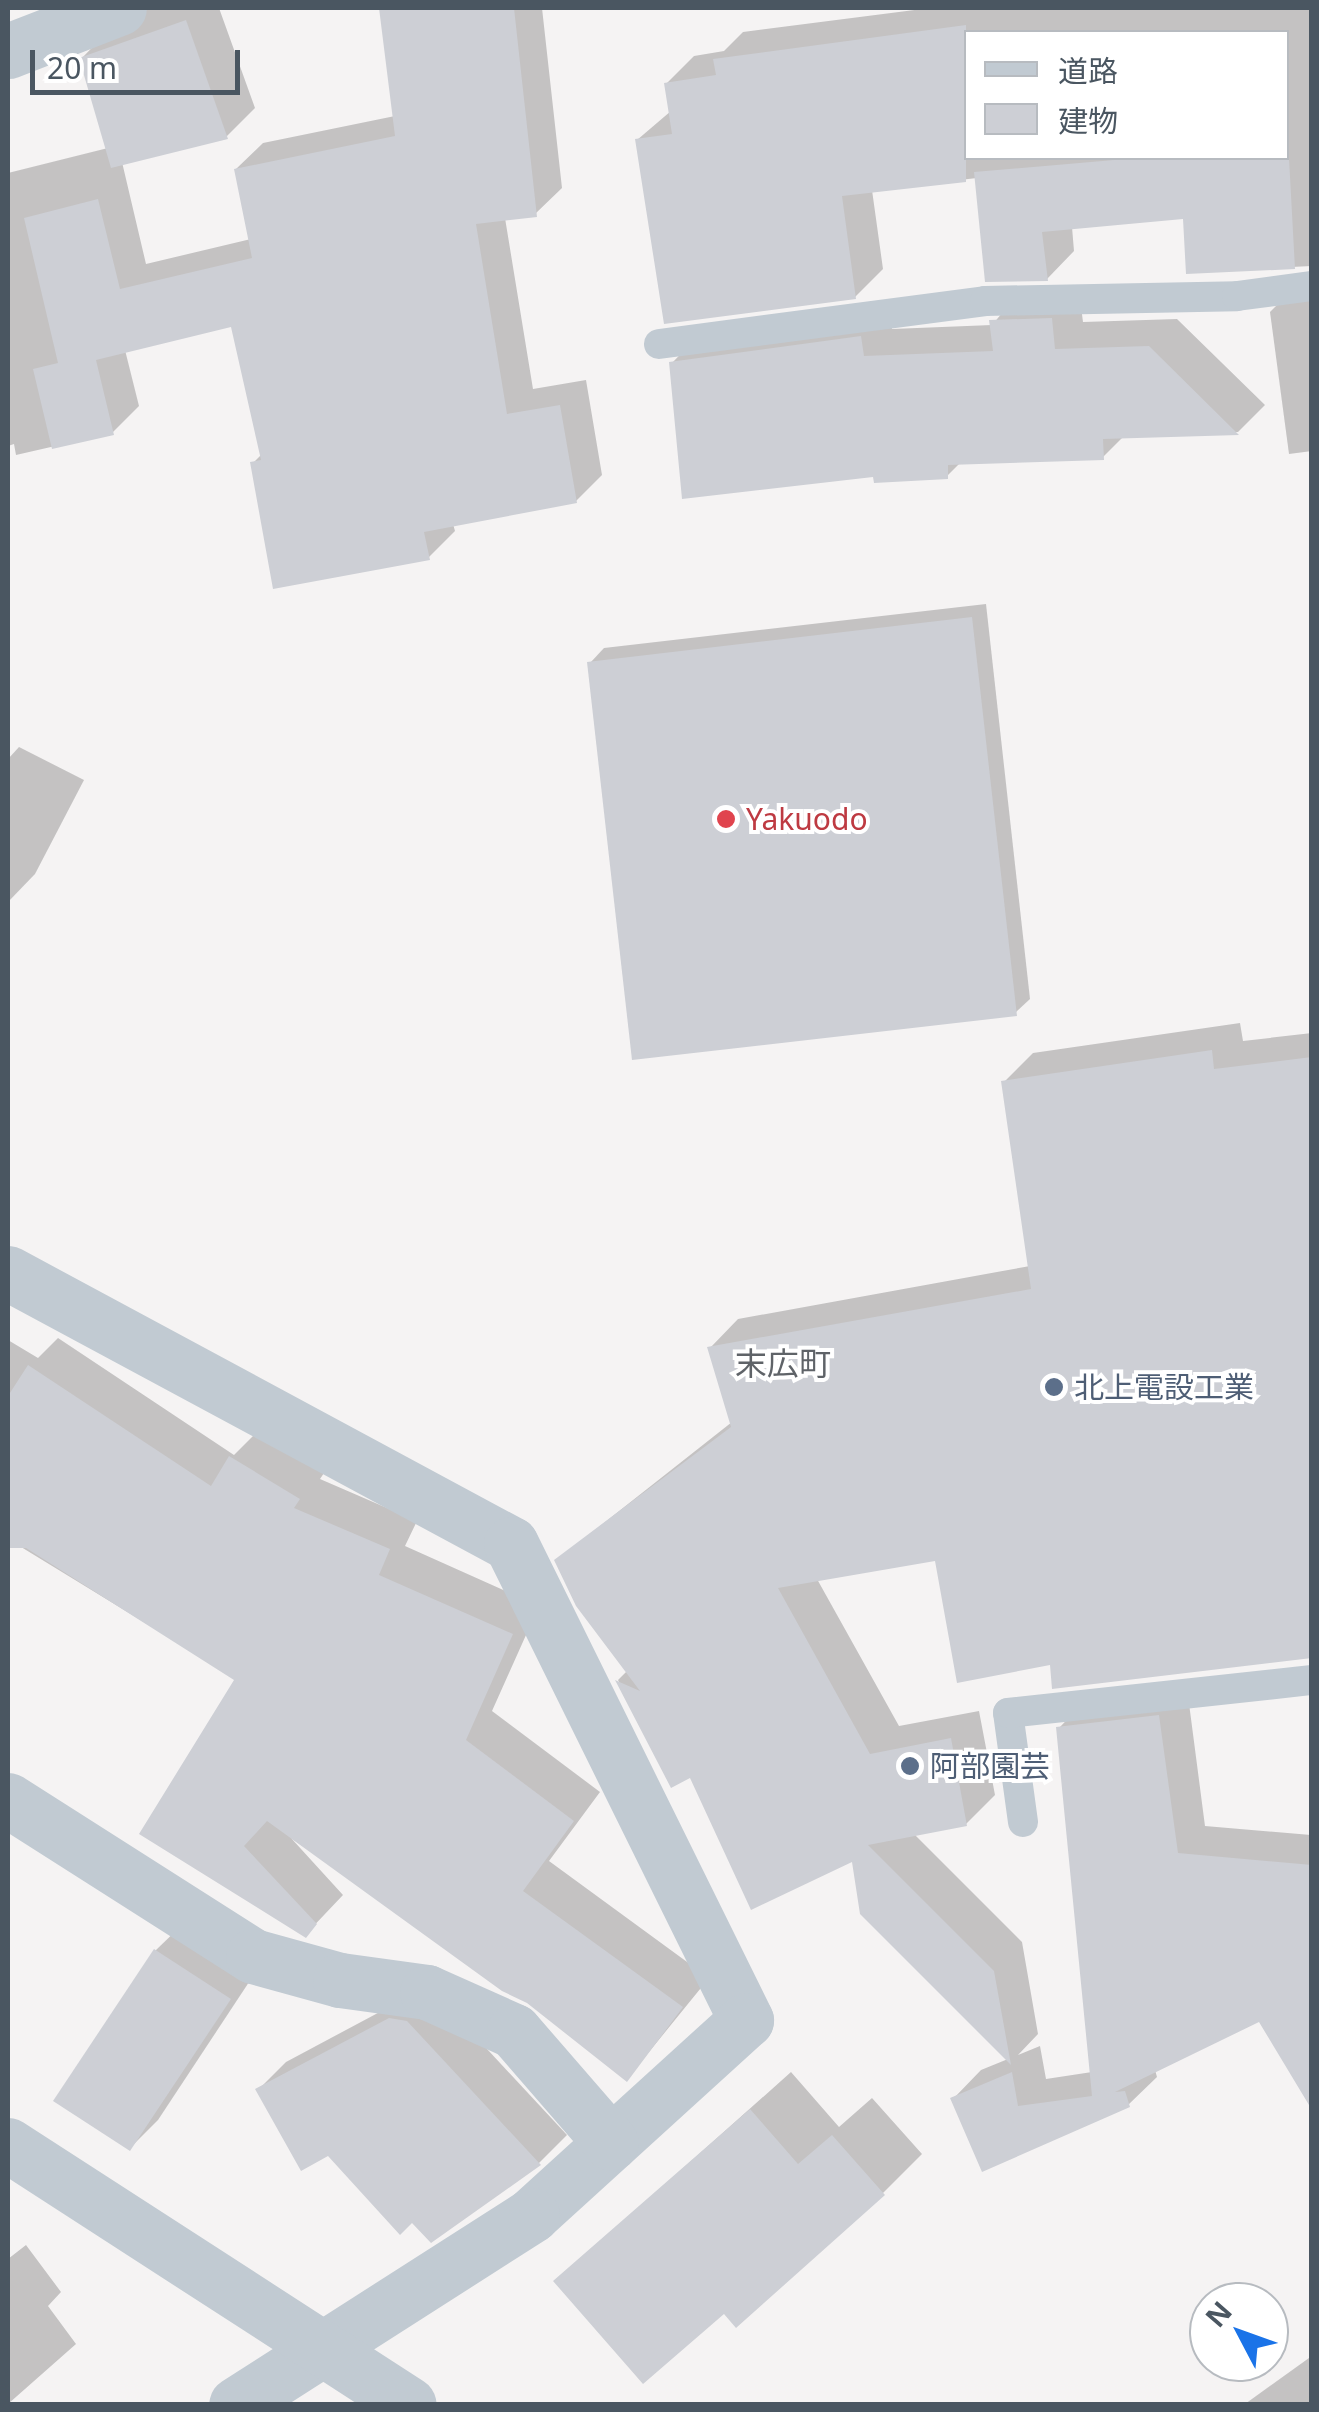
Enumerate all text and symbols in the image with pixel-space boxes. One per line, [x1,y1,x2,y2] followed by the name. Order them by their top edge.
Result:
[35,30,245,92] scale bar
[964,30,1289,160] legend
[47,47,117,88] text: 20 m
[1058,50,1118,91] text: 道路
[1058,100,1118,141] text: 建物
[746,801,868,837] place label: Yakuodo
[715,808,737,830] marker: Yakuodo
[735,1344,831,1382] district label: 末広町
[1074,1369,1254,1405] place label: 北上電設工業
[1043,1376,1065,1398] marker: 北上電設工業
[930,1748,1050,1784] place label: 阿部園芸
[899,1755,921,1777] marker: 阿部園芸
[1189,2282,1289,2382] north arrow
[1196,2293,1240,2335] text: N

